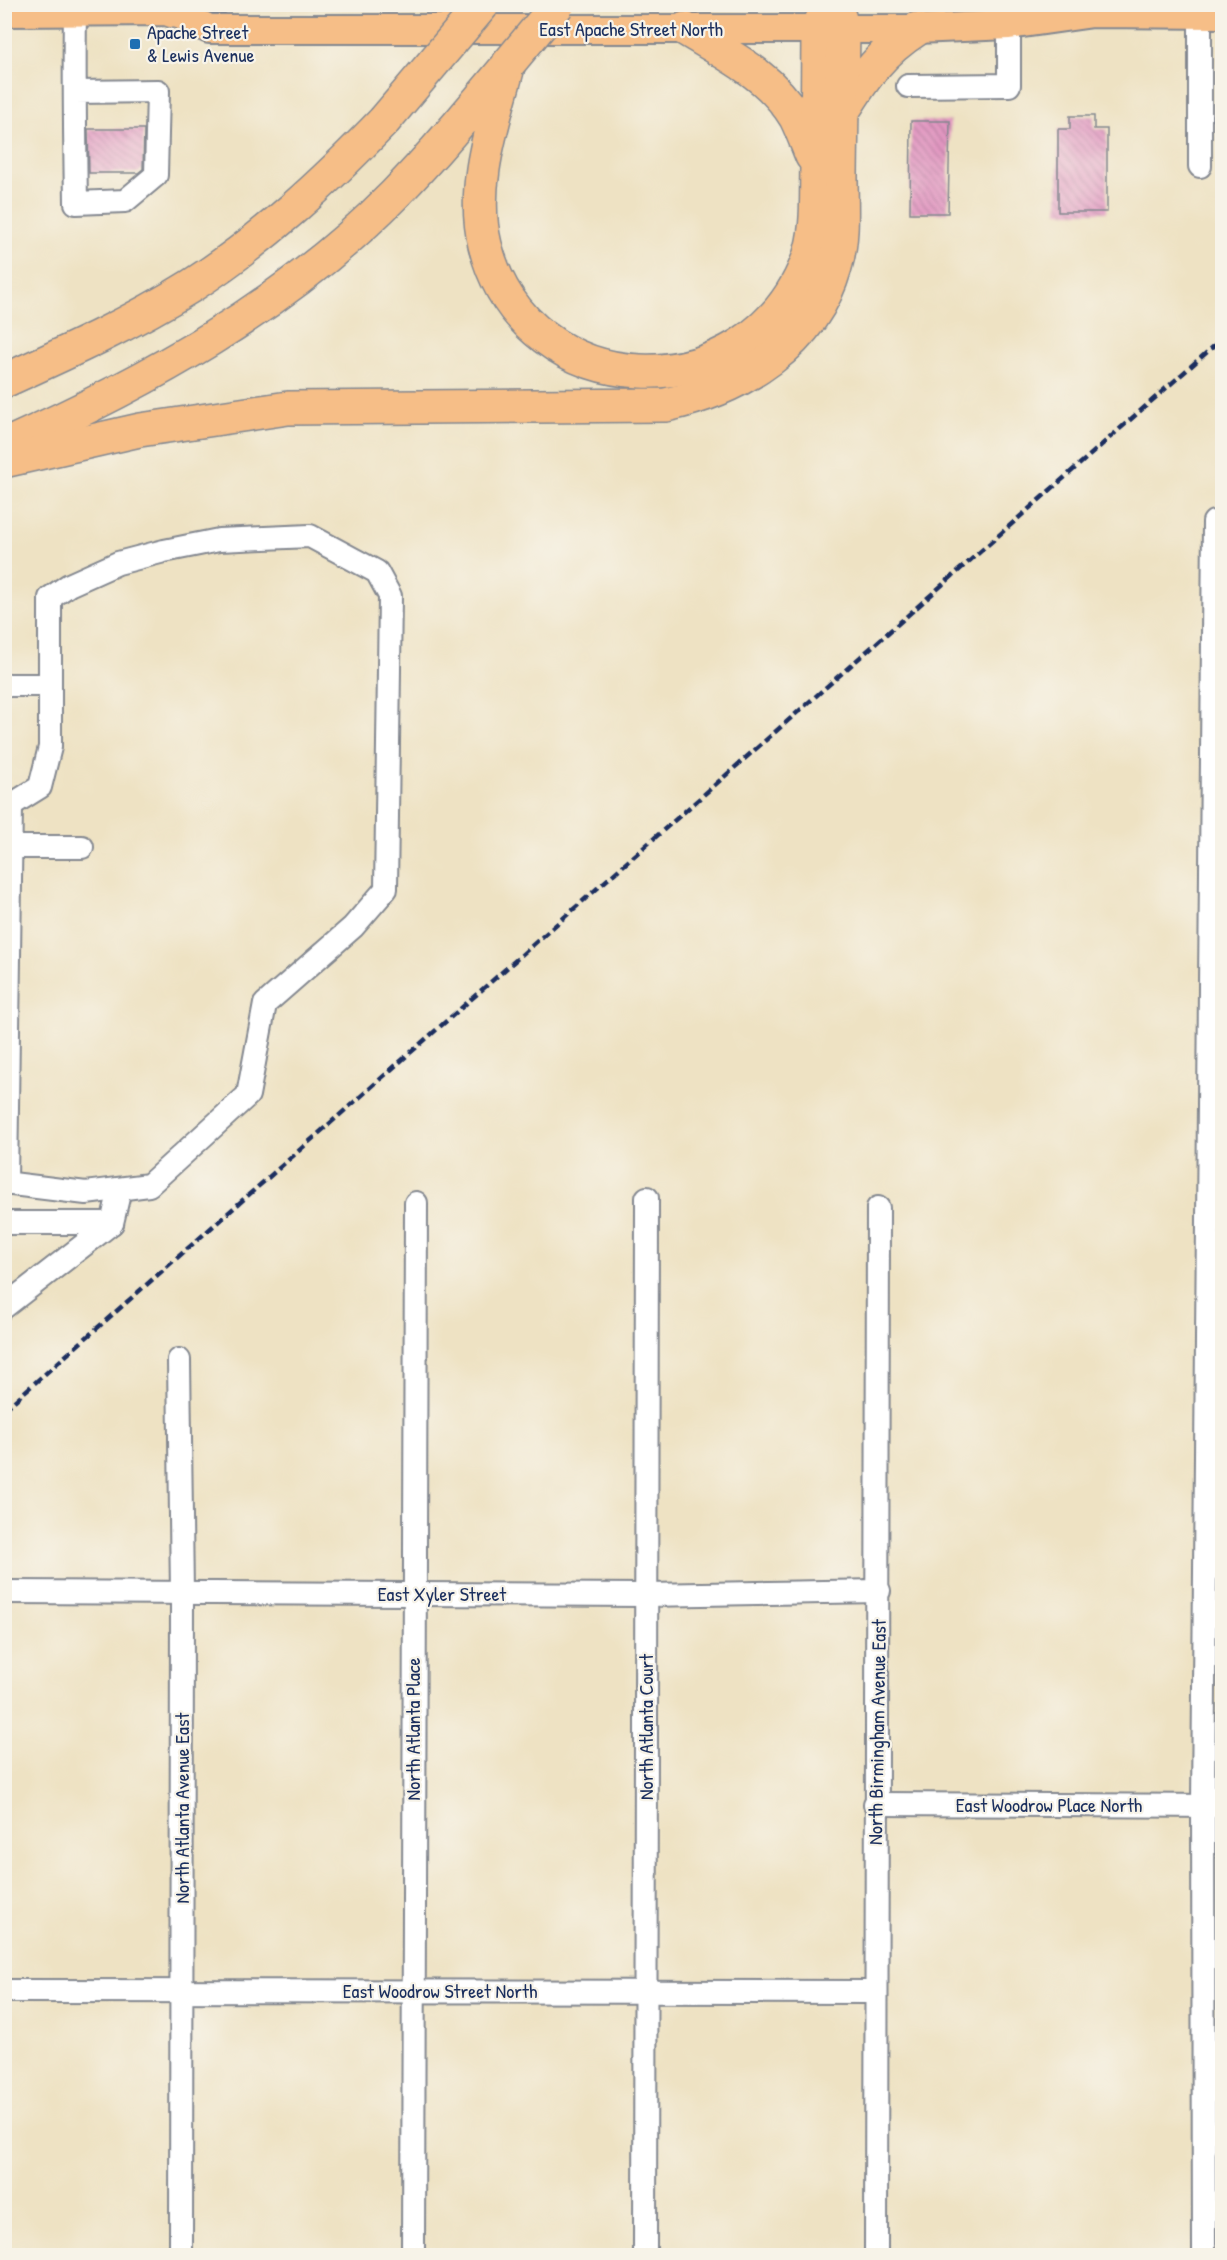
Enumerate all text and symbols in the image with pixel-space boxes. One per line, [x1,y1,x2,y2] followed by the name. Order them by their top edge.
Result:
[539,15,723,42] street label: East Apache Street North
[147,18,254,68] place label: Apache Street & Lewis Avenue
[128,37,142,51] marker: Apache Street & Lewis Avenue
[378,1580,507,1607] street label: East Xyler Street
[861,1618,892,1845] street label: North Birmingham Avenue East
[632,1653,659,1800] street label: North Atlanta Court
[399,1657,426,1800] street label: North Atlanta Place
[168,1711,195,1904] street label: North Atlanta Avenue East
[956,1791,1142,1818] street label: East Woodrow Place North
[343,1977,537,2004] street label: East Woodrow Street North

